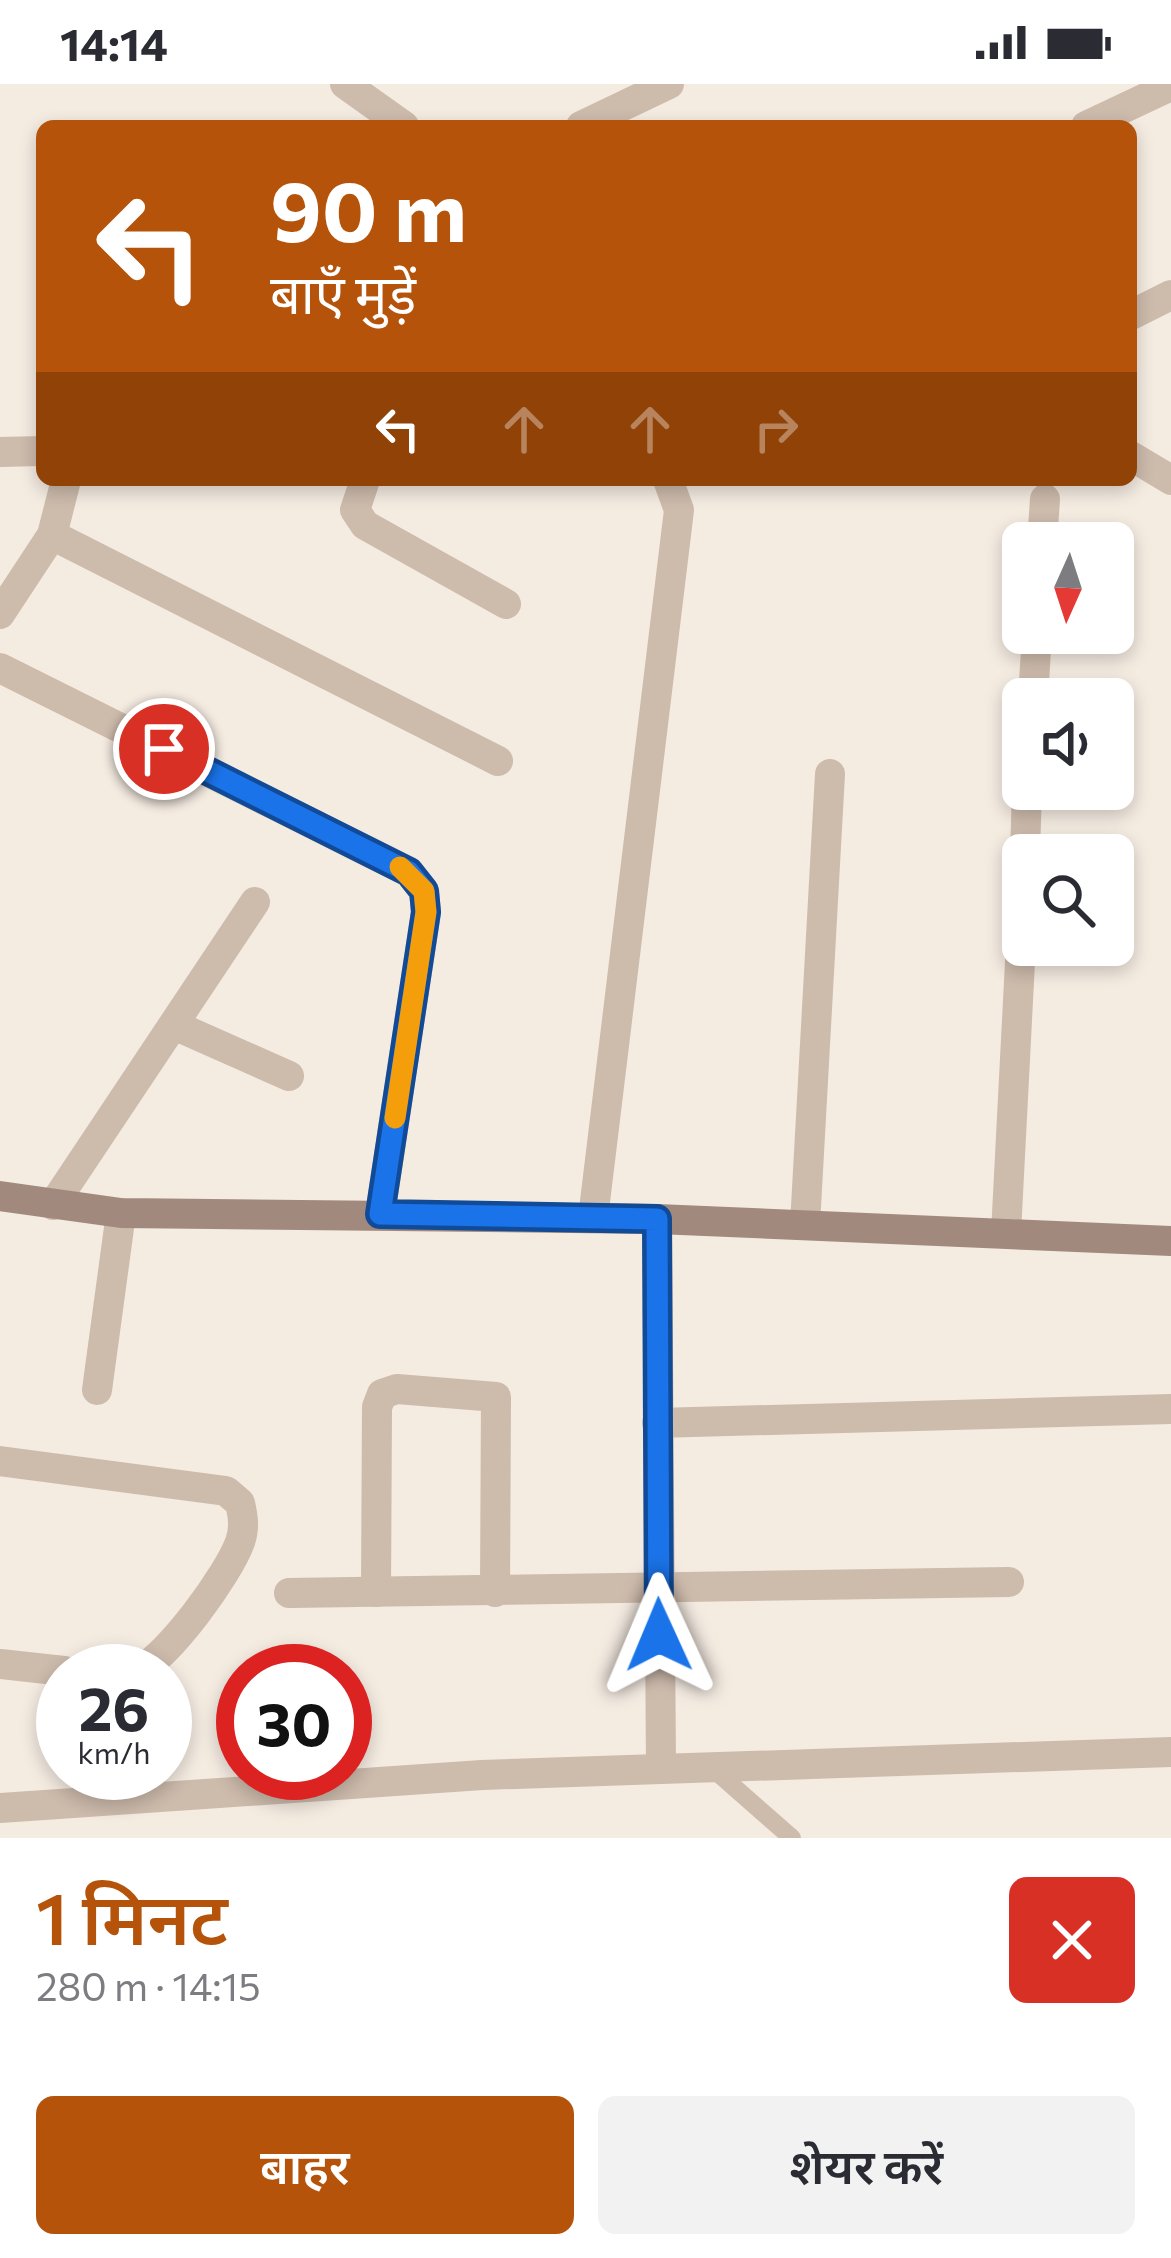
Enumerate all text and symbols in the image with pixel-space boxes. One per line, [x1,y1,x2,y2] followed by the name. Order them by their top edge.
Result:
[60,15,168,70] text: 14:14
[270,157,467,259] text: 90 m
[72,168,228,324] icon: left
[270,259,416,325] text: बाएँ मुड़ें
[365,396,431,462] icon: left
[491,396,557,462] icon: ahead
[617,396,683,462] icon: ahead
[743,396,809,462] icon: right
[1002,522,1134,654] north arrow
[1002,522,1134,966] map controls
[1002,678,1134,810] button: sound
[113,698,215,800] pin
[131,716,197,782] icon: arrive
[1002,834,1134,966] button: search
[596,1572,722,1698] position arrow
[216,1644,372,1800] speed limit sign: 30
[79,1670,149,1743] text: 26
[78,1733,150,1770] text: km/h
[36,1872,228,1960] text: 1 मिनट
[1009,1877,1135,2003] button: close
[36,1961,261,2009] text: 280 m · 14:15
[36,2096,574,2234] button: बाहर
[598,2096,1135,2234] button: शेयर करें

